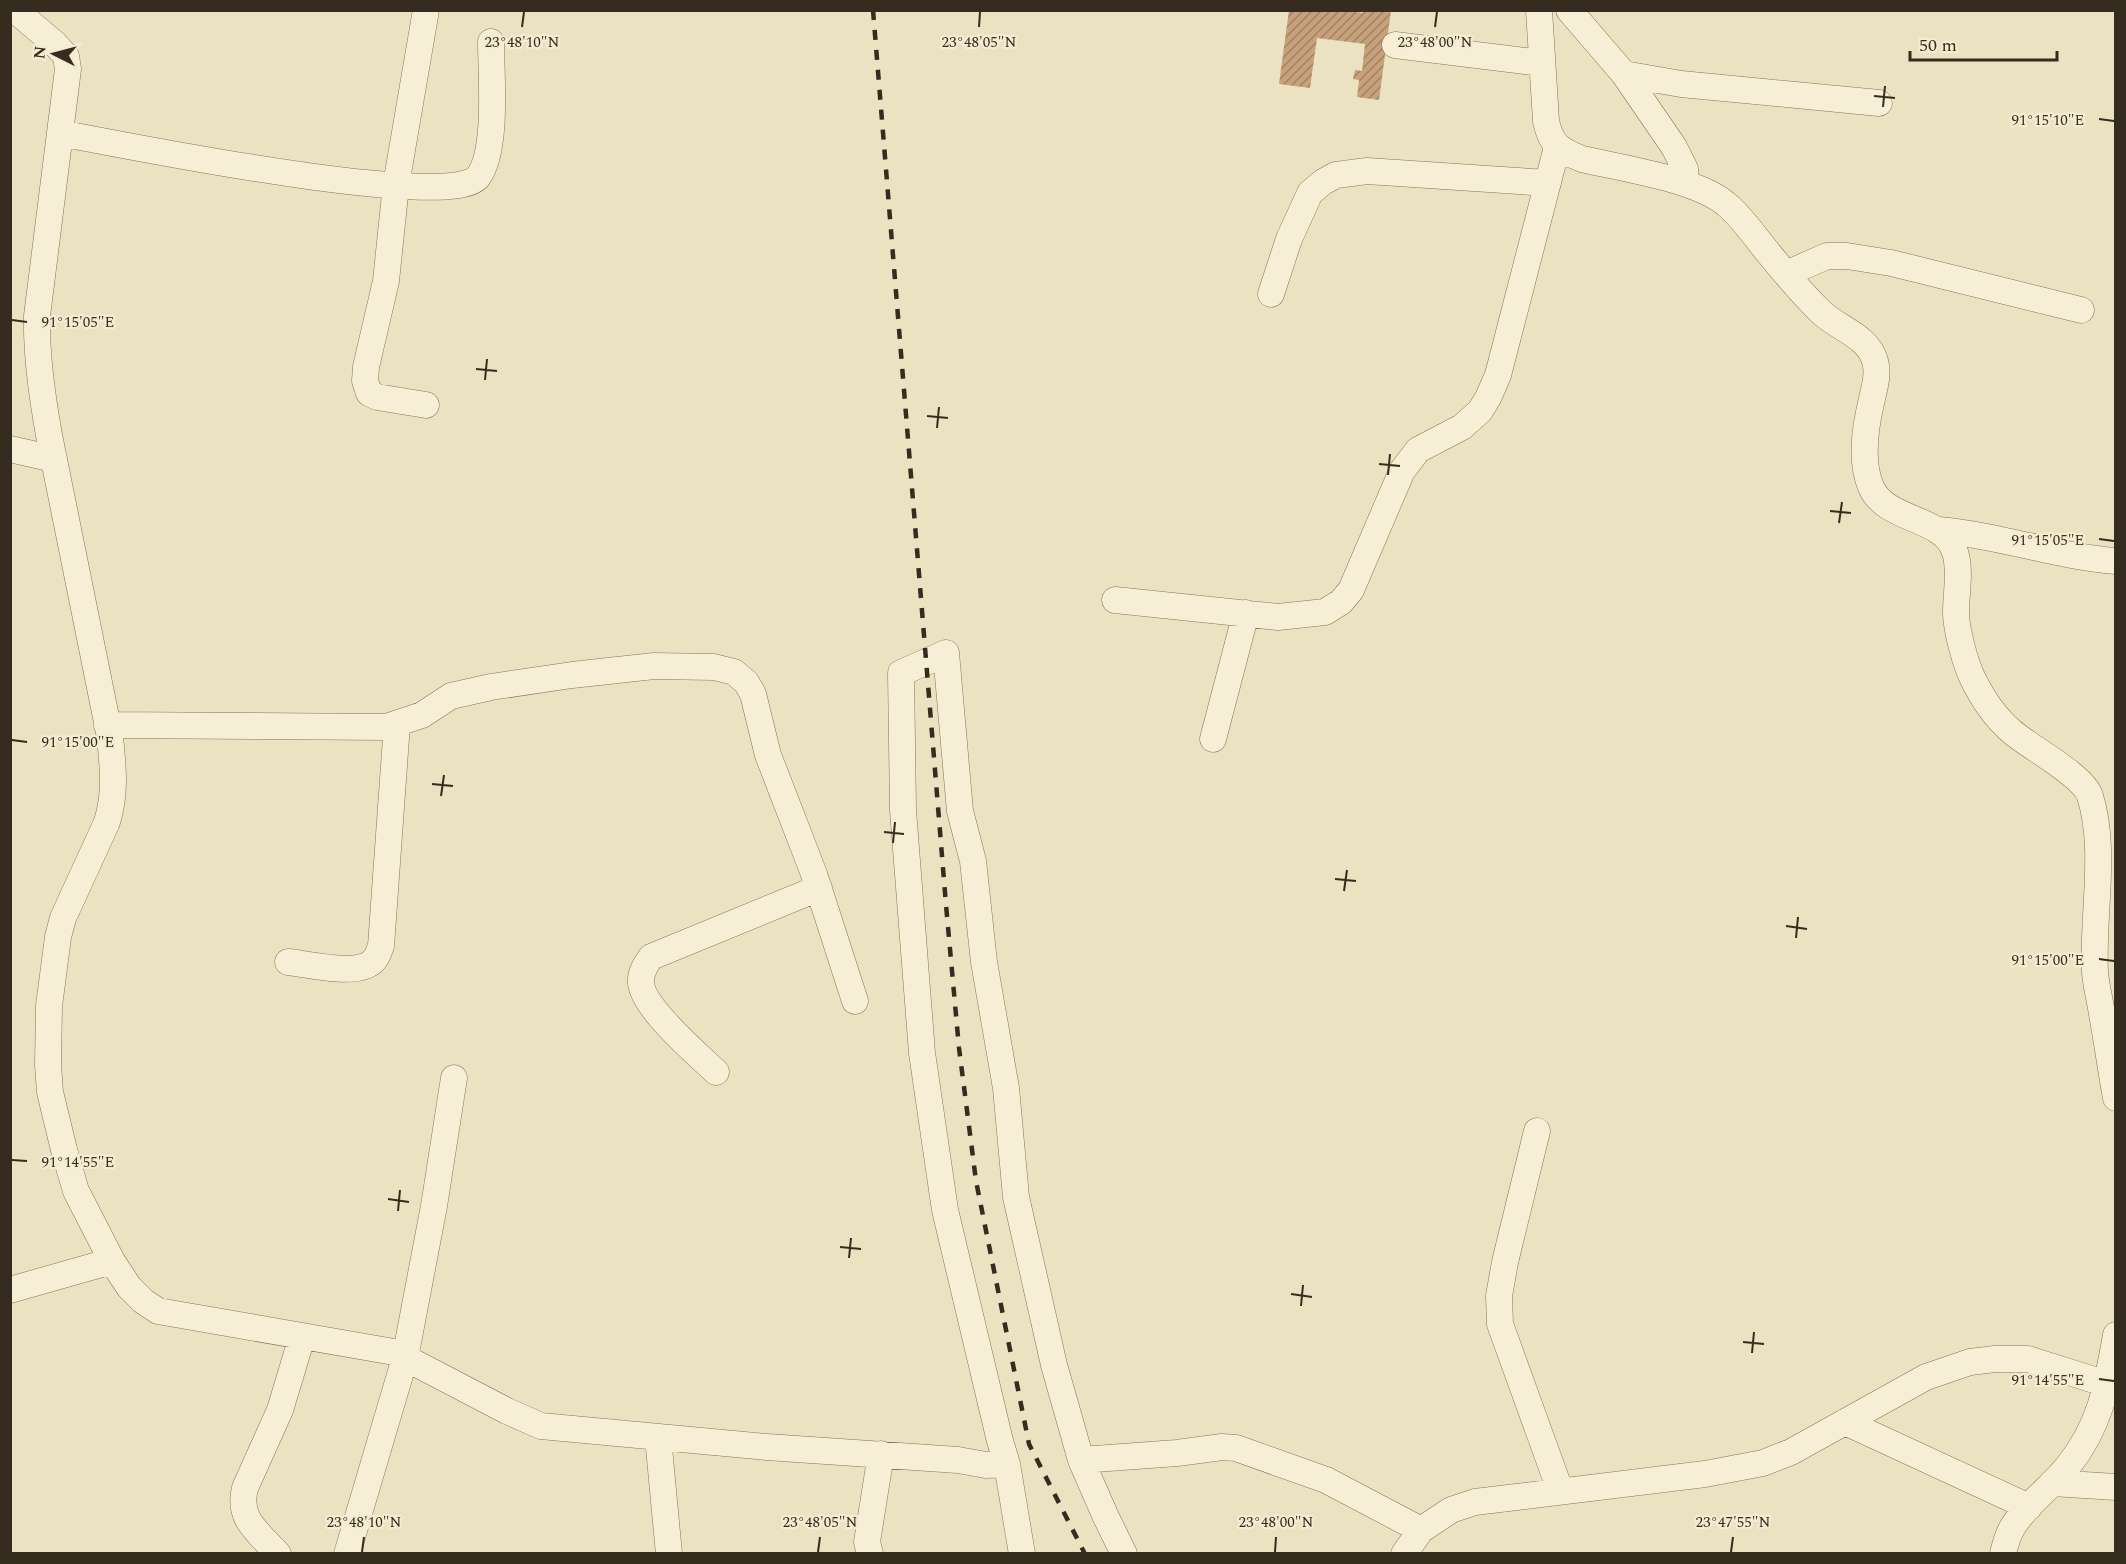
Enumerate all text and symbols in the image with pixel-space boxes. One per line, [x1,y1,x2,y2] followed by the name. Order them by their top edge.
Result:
[24,24,84,84] north arrow
[1910,24,2057,62] scale bar
[485,31,560,54] text: 23°48'10"N
[942,31,1017,54] text: 23°48'05"N
[1398,31,1473,54] text: 23°48'00"N
[1919,32,1957,59] text: 50 m
[27,45,53,60] text: N
[2012,109,2084,132] text: 91°15'10"E
[42,311,114,334] text: 91°15'05"E
[2012,529,2084,552] text: 91°15'05"E
[42,731,114,754] text: 91°15'00"E
[2012,949,2084,972] text: 91°15'00"E
[42,1151,114,1174] text: 91°14'55"E
[2012,1369,2084,1392] text: 91°14'55"E
[327,1511,402,1534] text: 23°48'10"N
[783,1511,858,1534] text: 23°48'05"N
[1239,1511,1314,1534] text: 23°48'00"N
[1696,1511,1771,1534] text: 23°47'55"N

